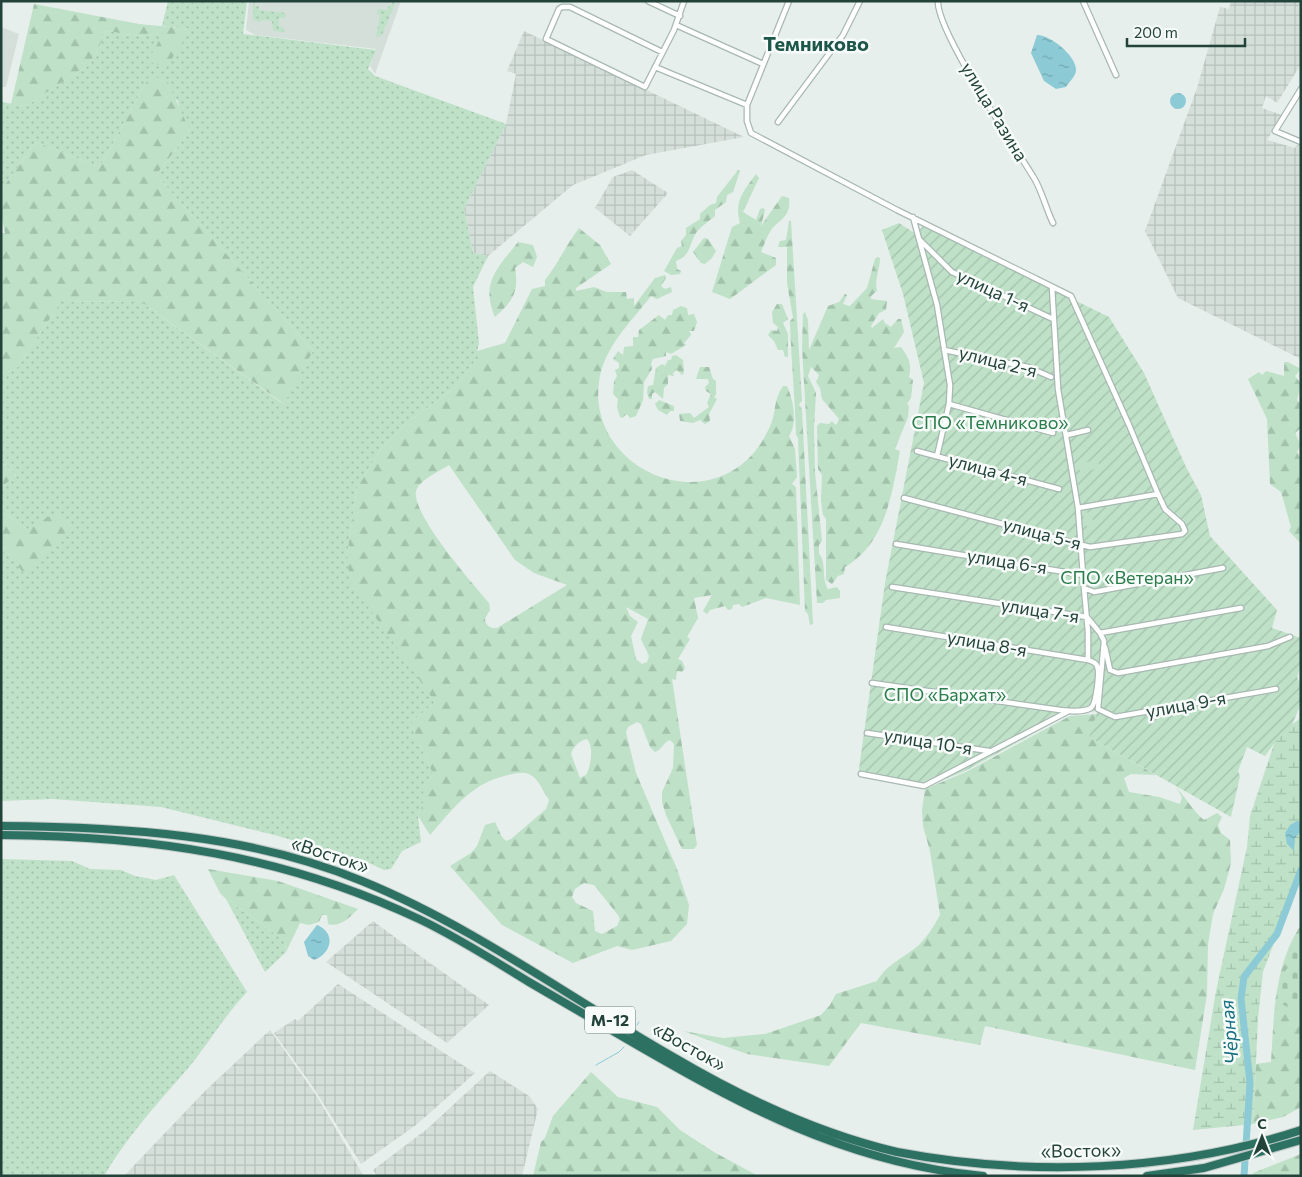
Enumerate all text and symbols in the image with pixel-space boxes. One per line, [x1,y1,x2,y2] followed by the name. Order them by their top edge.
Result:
[1127,15,1244,47] scale bar
[1134,23,1178,41] text: 200 m
[763,31,869,55] district label: Темниково
[957,58,1033,165] street label: улица Разина
[954,264,1033,316] street label: улица 1-я
[957,341,1040,381] street label: улица 2-я
[912,411,1068,433] park label: СПО «Темниково»
[947,448,1030,490] street label: улица 4-я
[1001,512,1084,554] street label: улица 5-я
[966,544,1049,578] street label: улица 6-я
[1060,566,1194,588] park label: СПО «Ветеран»
[999,593,1081,627] street label: улица 7-я
[946,625,1029,661] street label: улица 8-я
[884,683,1006,705] park label: СПО «Бархат»
[1144,686,1227,722] street label: улица 9-я
[882,723,974,759] street label: улица 10-я
[289,831,372,877] street label: «Восток»
[1214,999,1243,1065] water label: Чёрная
[585,1006,635,1034] road number: М-12
[649,1017,730,1075] street label: «Восток»
[1237,1112,1287,1162] north arrow
[1257,1115,1267,1132] text: С
[1041,1138,1121,1162] street label: «Восток»

